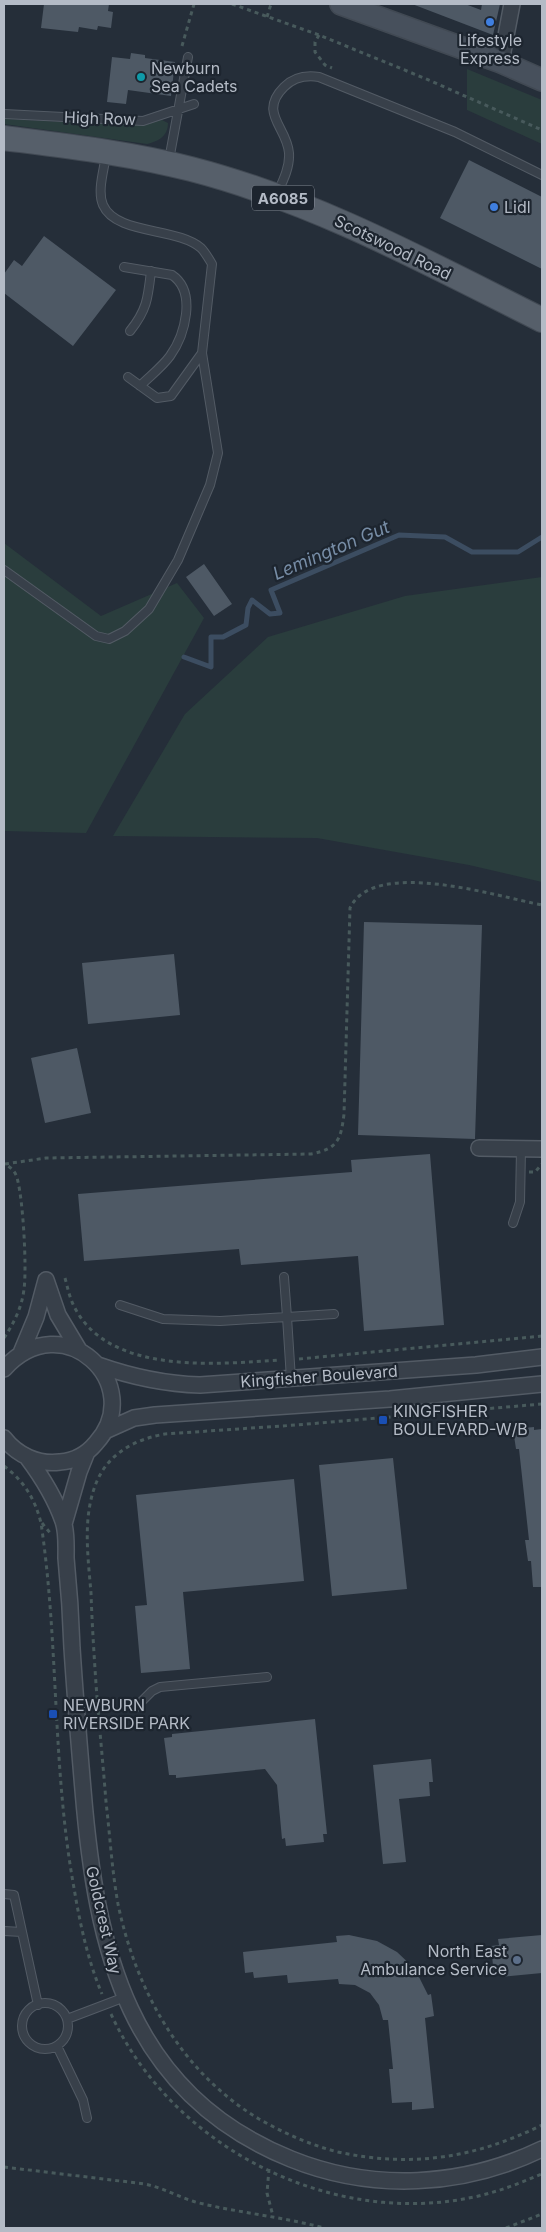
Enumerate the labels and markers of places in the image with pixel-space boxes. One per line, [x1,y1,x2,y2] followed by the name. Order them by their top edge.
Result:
[484,16,496,28] marker: Lifestyle Express
[458,30,522,68] place label: Lifestyle Express
[151,58,238,96] place label: Newburn Sea Cadets
[135,71,147,83] marker: Newburn Sea Cadets
[504,197,531,217] place label: Lidl
[488,201,500,213] marker: Lidl
[393,1401,528,1439] place label: KINGFISHER BOULEVARD-W/B
[377,1414,389,1426] marker: KINGFISHER BOULEVARD-W/B
[63,1695,190,1733] place label: NEWBURN RIVERSIDE PARK
[47,1708,59,1720] marker: NEWBURN RIVERSIDE PARK
[360,1941,507,1979] place label: North East Ambulance Service
[511,1954,523,1966] marker: North East Ambulance Service

